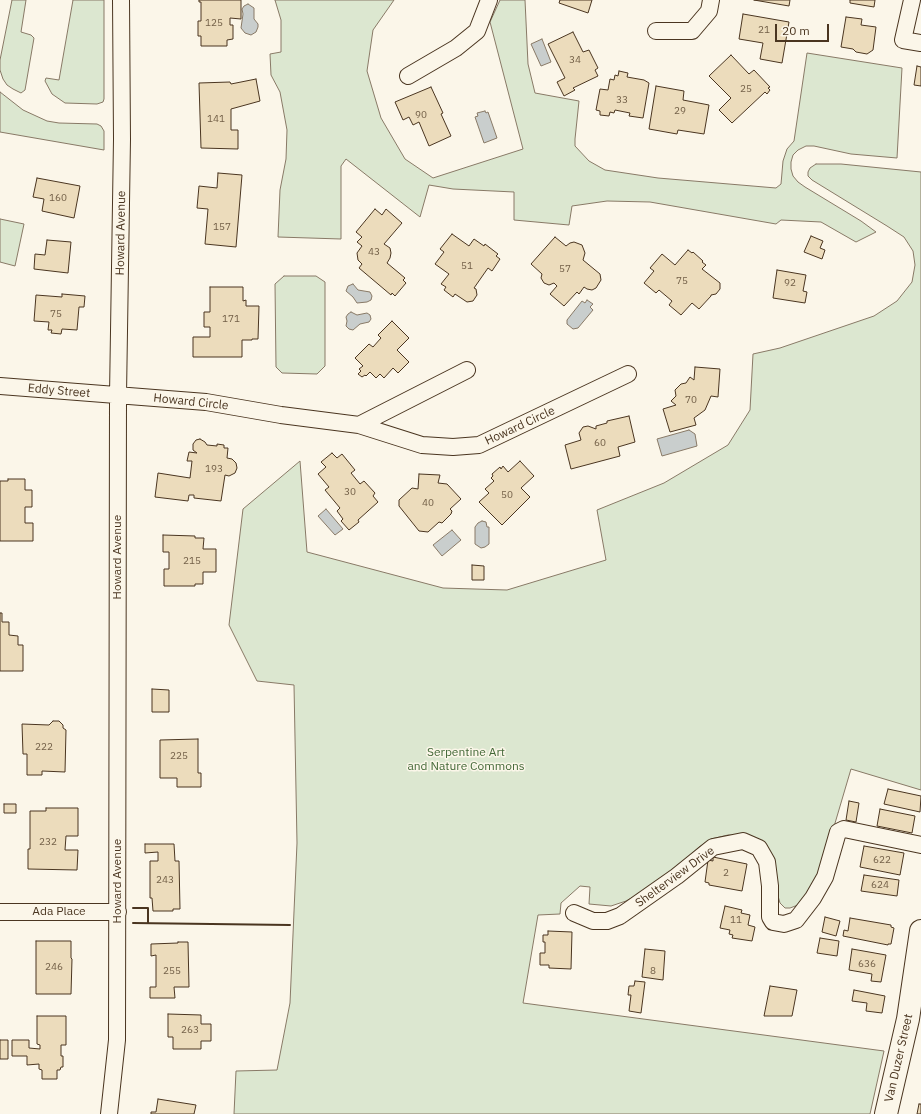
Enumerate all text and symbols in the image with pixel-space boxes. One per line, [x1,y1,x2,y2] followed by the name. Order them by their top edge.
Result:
[777,16,831,42] scale bar
[205,17,223,29] house number: 125
[782,23,810,38] text: 20 m
[758,24,770,36] house number: 21
[569,54,581,66] house number: 34
[740,83,752,95] house number: 25
[616,94,628,106] house number: 33
[674,105,686,117] house number: 29
[415,109,427,121] house number: 90
[207,113,225,125] house number: 141
[113,190,129,276] street label: Howard Avenue
[49,192,67,204] house number: 160
[213,221,231,233] house number: 157
[368,246,380,258] house number: 43
[461,260,473,272] house number: 51
[559,263,571,275] house number: 57
[676,275,688,287] house number: 75
[784,277,796,289] house number: 92
[50,308,62,320] house number: 75
[222,313,240,325] house number: 171
[27,381,91,401] street label: Eddy Street
[153,391,229,413] street label: Howard Circle
[685,394,697,406] house number: 70
[483,404,557,448] street label: Howard Circle
[594,437,606,449] house number: 60
[205,463,223,475] house number: 193
[344,486,356,498] house number: 30
[501,489,513,501] house number: 50
[422,497,434,509] house number: 40
[111,515,125,599] street label: Howard Avenue
[183,555,201,567] house number: 215
[35,741,53,753] house number: 222
[407,746,525,774] park label: Serpentine Art and Nature Commons
[170,750,188,762] house number: 225
[39,836,57,848] house number: 232
[111,839,125,923] street label: Howard Avenue
[633,843,717,911] street label: Shelterview Drive
[873,854,891,866] house number: 622
[723,867,729,879] house number: 2
[156,874,174,886] house number: 243
[871,879,889,891] house number: 624
[32,905,86,919] street label: Ada Place
[730,914,742,926] house number: 11
[858,958,876,970] house number: 636
[45,961,63,973] house number: 246
[163,965,181,977] house number: 255
[650,965,656,977] house number: 8
[882,1013,916,1103] street label: Van Duzer Street
[181,1024,199,1036] house number: 263

